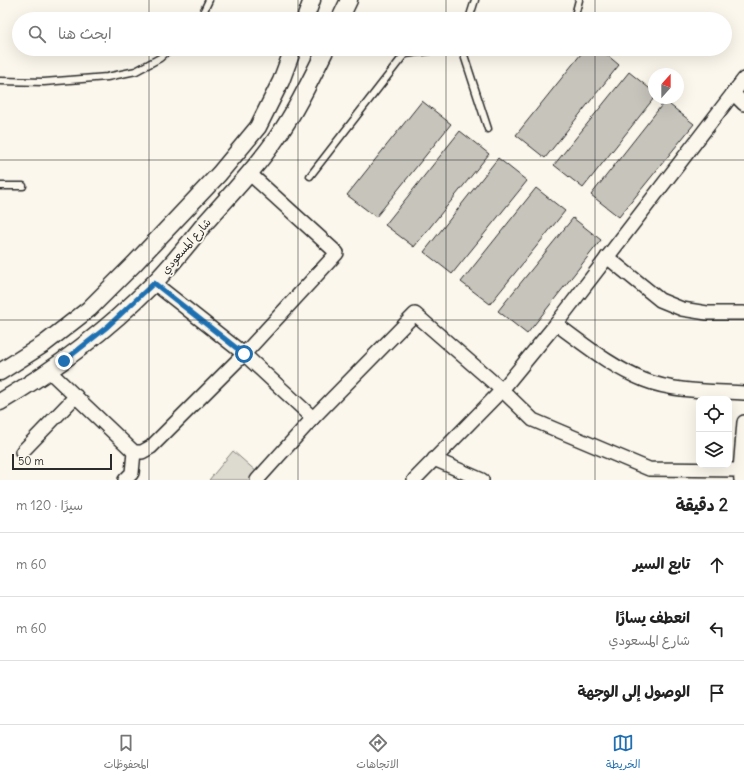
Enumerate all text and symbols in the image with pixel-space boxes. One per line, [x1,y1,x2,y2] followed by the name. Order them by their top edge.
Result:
[12,12,732,56] search box
[26,23,48,45] icon: search
[58,24,112,43] text: ابحث هنا
[648,68,684,104] north arrow
[158,215,215,278] street label: شارع المسعودي
[235,345,253,363] route start
[55,352,73,370] route end
[696,396,732,468] map controls
[696,396,732,432] button: locate
[696,432,732,468] button: layers
[12,452,112,471] scale bar
[18,454,44,468] text: 50 m
[675,494,728,516] text: 2 دقيقة
[16,497,83,514] text: سيرًا · 120 m
[633,554,690,573] text: تابع السير
[706,554,728,576] icon: ahead
[16,556,47,573] text: 60 m
[616,608,690,627] text: انعطف يسارًا
[706,618,728,640] icon: left
[16,620,47,637] text: 60 m
[609,632,690,649] text: شارع المسعودي
[577,682,690,701] text: الوصول إلى الوجهة
[706,682,728,704] icon: arrive
[104,732,149,774] tab: المحفوظات
[356,732,399,774] tab: الاتجاهات
[606,732,640,774] tab: الخريطة

